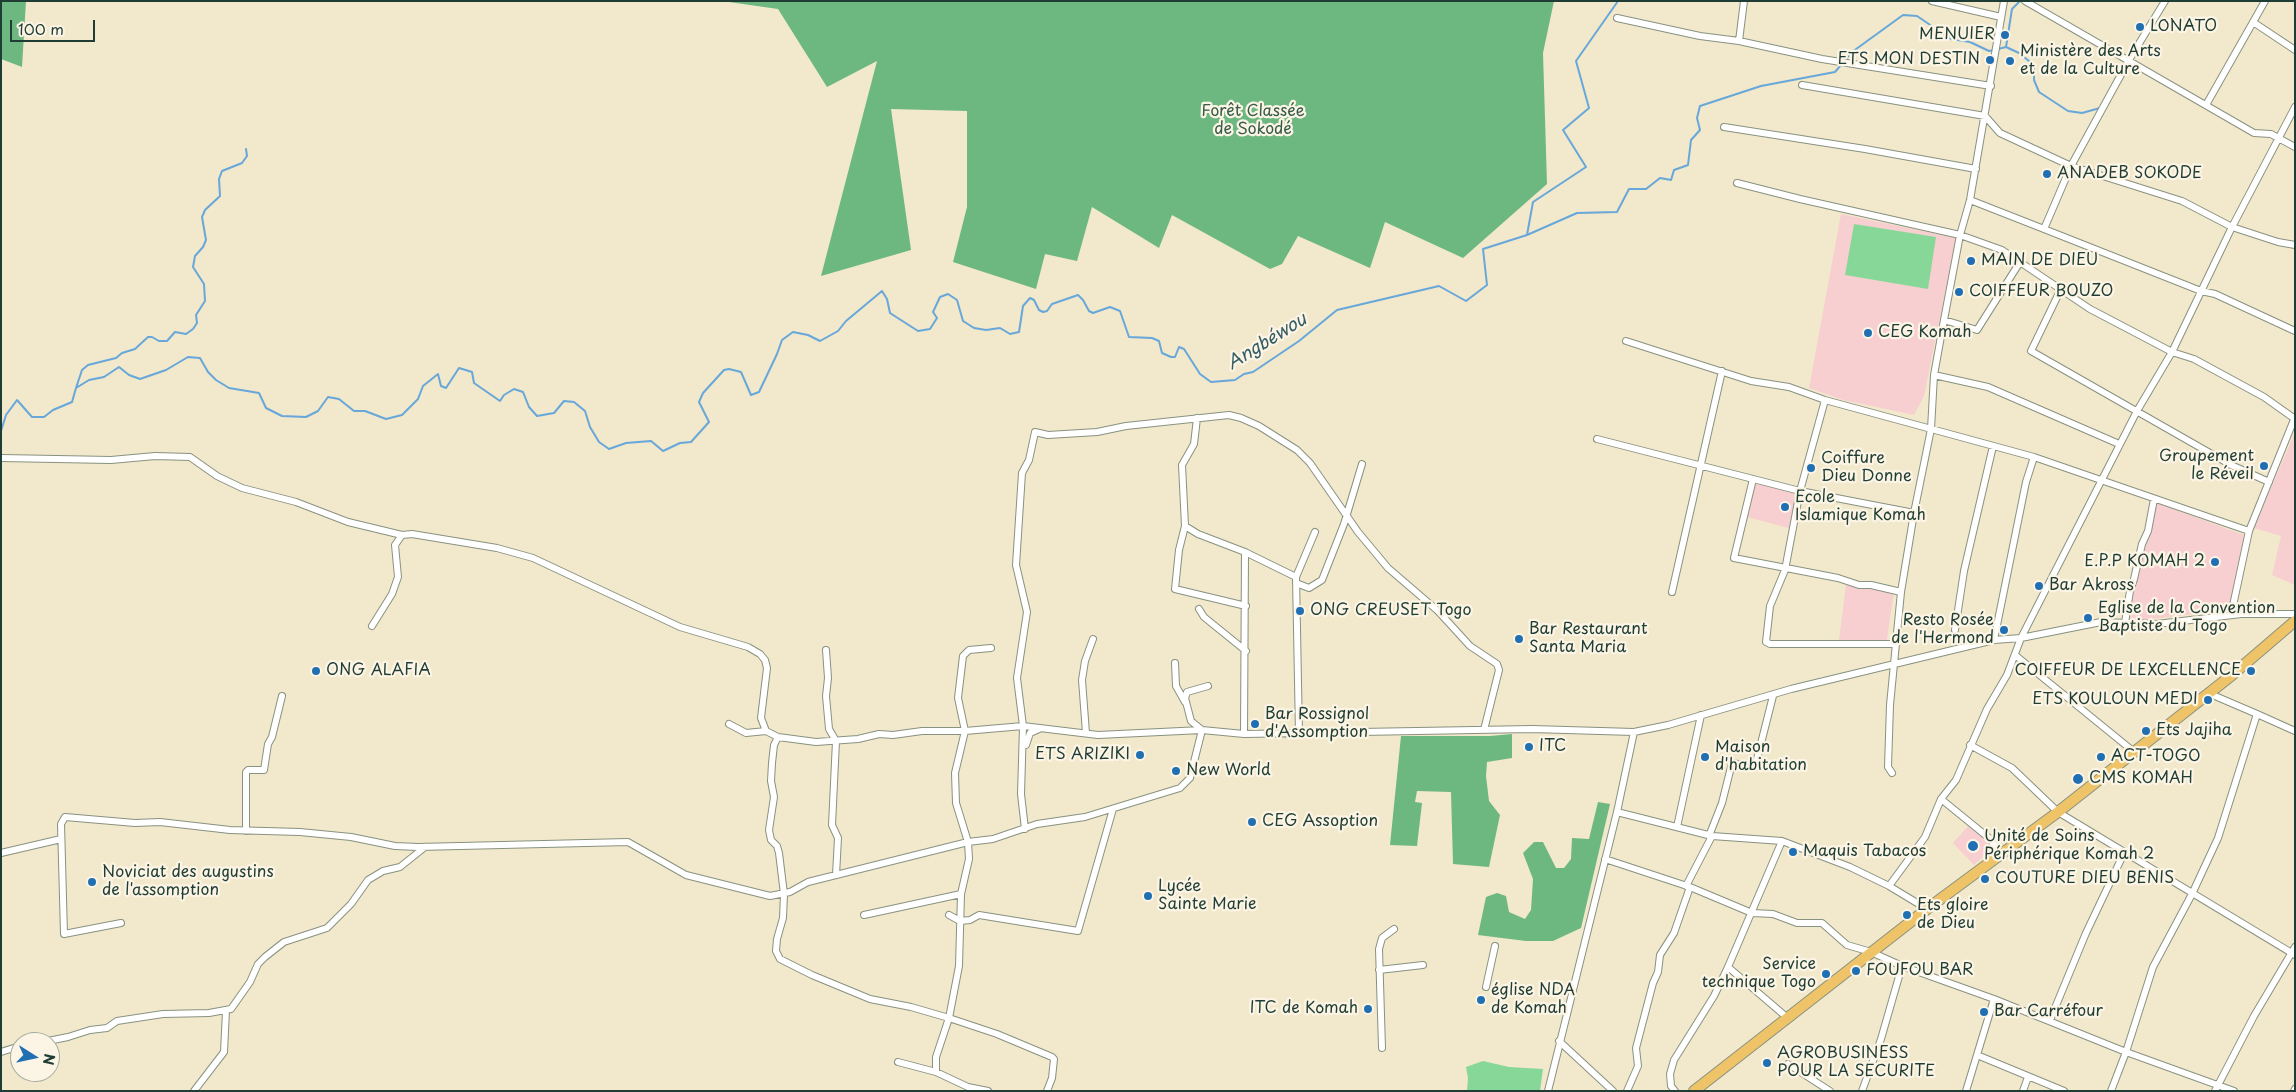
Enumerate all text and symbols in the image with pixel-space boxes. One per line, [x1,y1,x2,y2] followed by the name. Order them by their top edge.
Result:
[12,10,98,42] scale bar
[18,17,64,40] text: 100 m
[2150,17,2217,37] place label: LONATO
[2134,21,2146,33] marker: LONATO
[1919,25,1995,45] place label: MENUIER
[1999,29,2011,41] marker: MENUIER
[2020,42,2161,80] place label: Ministère des Arts et de la Culture
[1838,50,1980,70] place label: ETS MON DESTIN
[1984,54,1996,66] marker: ETS MON DESTIN
[2004,55,2016,67] marker: Ministère des Arts et de la Culture
[1201,102,1305,140] park label: Forêt Classée de Sokodé
[2057,164,2202,184] place label: ANADEB SOKODE
[2041,168,2053,180] marker: ANADEB SOKODE
[1981,251,2098,271] place label: MAIN DE DIEU
[1965,255,1977,267] marker: MAIN DE DIEU
[1969,282,2113,302] place label: COIFFEUR BOUZO
[1953,286,1965,298] marker: COIFFEUR BOUZO
[1223,309,1311,375] water label: Angbéwou
[1878,323,1972,343] place label: CEG Komah
[1862,327,1874,339] marker: CEG Komah
[2159,447,2254,485] place label: Groupement le Réveil
[1821,449,1912,487] place label: Coiffure Dieu Donne
[2258,460,2270,472] marker: Groupement le Réveil
[1805,462,1817,474] marker: Coiffure Dieu Donne
[1795,488,1926,526] place label: Ecole Islamique Komah
[1779,501,1791,513] marker: Ecole Islamique Komah
[2084,552,2205,572] place label: E.P.P KOMAH 2
[2209,556,2221,568] marker: E.P.P KOMAH 2
[2049,576,2134,596] place label: Bar Akross
[2033,580,2045,592] marker: Bar Akross
[2098,599,2275,637] place label: Eglise de la Convention Baptiste du Togo
[1310,601,1472,621] place label: ONG CREUSET Togo
[1294,605,1306,617] marker: ONG CREUSET Togo
[1891,611,1994,649] place label: Resto Rosée de l'Hermond
[2082,612,2094,624] marker: Eglise de la Convention Baptiste du Togo
[1529,620,1647,658] place label: Bar Restaurant Santa Maria
[1998,624,2010,636] marker: Resto Rosée de l'Hermond
[1513,633,1525,645] marker: Bar Restaurant Santa Maria
[326,661,431,681] place label: ONG ALAFIA
[2015,661,2241,681] place label: COIFFEUR DE LEXCELLENCE
[310,665,322,677] marker: ONG ALAFIA
[2245,665,2257,677] marker: COIFFEUR DE LEXCELLENCE
[2032,690,2198,710] place label: ETS KOULOUN MEDI
[2202,694,2214,706] marker: ETS KOULOUN MEDI
[1265,705,1369,743] place label: Bar Rossignol d'Assomption
[1249,718,1261,730] marker: Bar Rossignol d'Assomption
[2156,721,2232,741] place label: Ets Jajiha
[2140,725,2152,737] marker: Ets Jajiha
[1539,737,1566,757] place label: ITC
[1715,738,1807,776] place label: Maison d'habitation
[1523,741,1535,753] marker: ITC
[1035,745,1130,765] place label: ETS ARIZIKI
[2111,747,2201,767] place label: ACT-TOGO
[1134,749,1146,761] marker: ETS ARIZIKI
[1699,751,1711,763] marker: Maison d'habitation
[2095,751,2107,763] marker: ACT-TOGO
[1186,761,1271,781] place label: New World
[1170,765,1182,777] marker: New World
[2089,769,2193,789] place label: CMS KOMAH
[2071,772,2085,786] marker: CMS KOMAH
[1262,812,1378,832] place label: CEG Assoption
[1246,816,1258,828] marker: CEG Assoption
[1984,827,2154,865] place label: Unité de Soins Périphérique Komah 2
[1966,839,1980,853] marker: Unité de Soins Périphérique Komah 2
[1803,842,1926,862] place label: Maquis Tabacos
[1787,846,1799,858] marker: Maquis Tabacos
[102,863,274,901] place label: Noviciat des augustins de l'assomption
[1995,869,2174,889] place label: COUTURE DIEU BENIS
[1979,873,1991,885] marker: COUTURE DIEU BENIS
[86,876,98,888] marker: Noviciat des augustins de l'assomption
[1158,877,1257,915] place label: Lycée Sainte Marie
[1142,890,1154,902] marker: Lycée Sainte Marie
[1917,896,1989,934] place label: Ets gloire de Dieu
[1901,909,1913,921] marker: Ets gloire de Dieu
[1702,955,1816,993] place label: Service technique Togo
[1866,961,1974,981] place label: FOUFOU BAR
[1850,965,1862,977] marker: FOUFOU BAR
[1820,968,1832,980] marker: Service technique Togo
[1491,981,1575,1019] place label: église NDA de Komah
[1475,994,1487,1006] marker: église NDA de Komah
[1250,999,1358,1019] place label: ITC de Komah
[1994,1002,2103,1022] place label: Bar Carréfour
[1362,1003,1374,1015] marker: ITC de Komah
[1978,1006,1990,1018] marker: Bar Carréfour
[10,1032,60,1082] north arrow
[1777,1044,1935,1082] place label: AGROBUSINESS POUR LA SECURITE
[38,1052,61,1067] text: N
[1761,1057,1773,1069] marker: AGROBUSINESS POUR LA SECURITE

